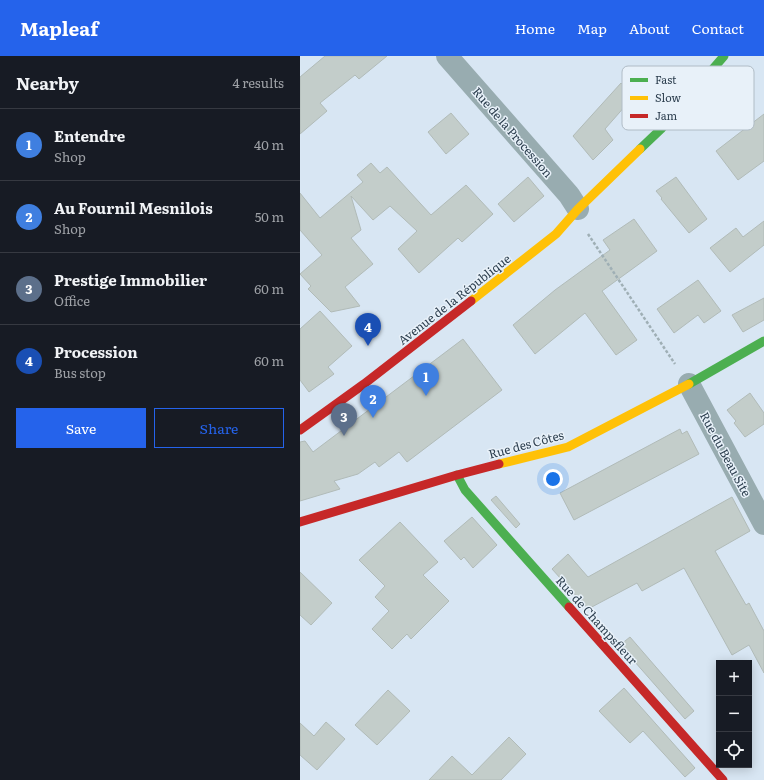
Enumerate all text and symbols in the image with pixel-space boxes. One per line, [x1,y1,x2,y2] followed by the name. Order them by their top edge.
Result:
[20,14,98,42] text: Mapleaf
[515,18,555,38] text: Home
[577,18,607,38] text: Map
[629,18,670,38] text: About
[692,18,744,38] text: Contact
[622,66,754,130] legend
[16,70,79,95] text: Nearby
[655,71,677,87] text: Fast
[233,73,284,92] text: 4 results
[469,83,557,181] street label: Rue de la Procession
[655,89,681,105] text: Slow
[655,107,678,123] text: Jam
[54,124,125,147] text: Entendre
[26,135,32,154] text: 1
[254,135,284,154] text: 40 m
[54,147,86,166] text: Shop
[54,196,213,219] text: Au Fournil Mesnilois
[26,207,32,226] text: 2
[255,207,284,226] text: 50 m
[54,219,86,238] text: Shop
[394,249,514,349] street label: Avenue de la République
[54,268,207,291] text: Prestige Immobilier
[25,279,33,298] text: 3
[254,279,284,298] text: 60 m
[54,291,90,310] text: Office
[355,313,381,346] pin: 4
[54,340,138,363] text: Procession
[25,351,33,370] text: 4
[254,351,284,370] text: 60 m
[54,363,106,382] text: Bus stop
[413,363,439,396] pin: 1
[360,385,386,418] pin: 2
[331,403,357,436] pin: 3
[16,408,146,448] button: Save
[154,408,284,448] button: Share
[696,408,756,500] street label: Rue du Beau Site
[486,425,566,463] street label: Rue des Côtes
[543,469,563,489] your location
[552,572,642,669] street label: Rue de Champsfleur
[716,660,752,768] map controls
[716,660,752,696] button: +
[716,696,752,732] button: −
[716,732,752,768] button: locate

